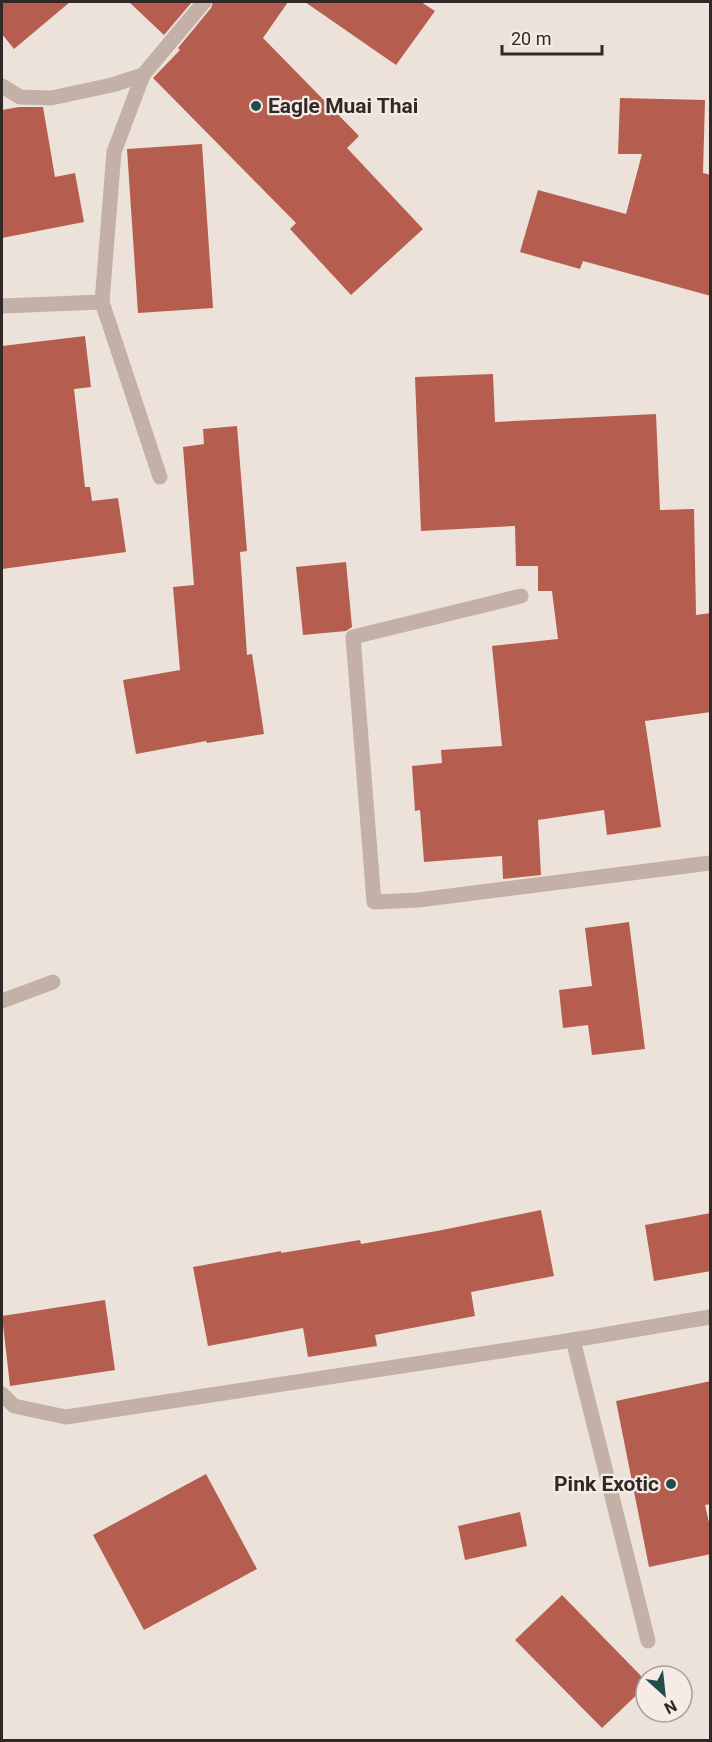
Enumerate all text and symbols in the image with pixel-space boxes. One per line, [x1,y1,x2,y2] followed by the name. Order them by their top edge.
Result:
[502,18,602,56] scale bar
[511,28,551,49] text: 20 m
[268,94,418,118] place label: Eagle Muai Thai
[249,99,263,113] marker: Eagle Muai Thai
[554,1472,659,1496] place label: Pink Exotic
[664,1477,678,1491] marker: Pink Exotic
[634,1664,694,1724] north arrow
[661,1696,680,1718] text: N

